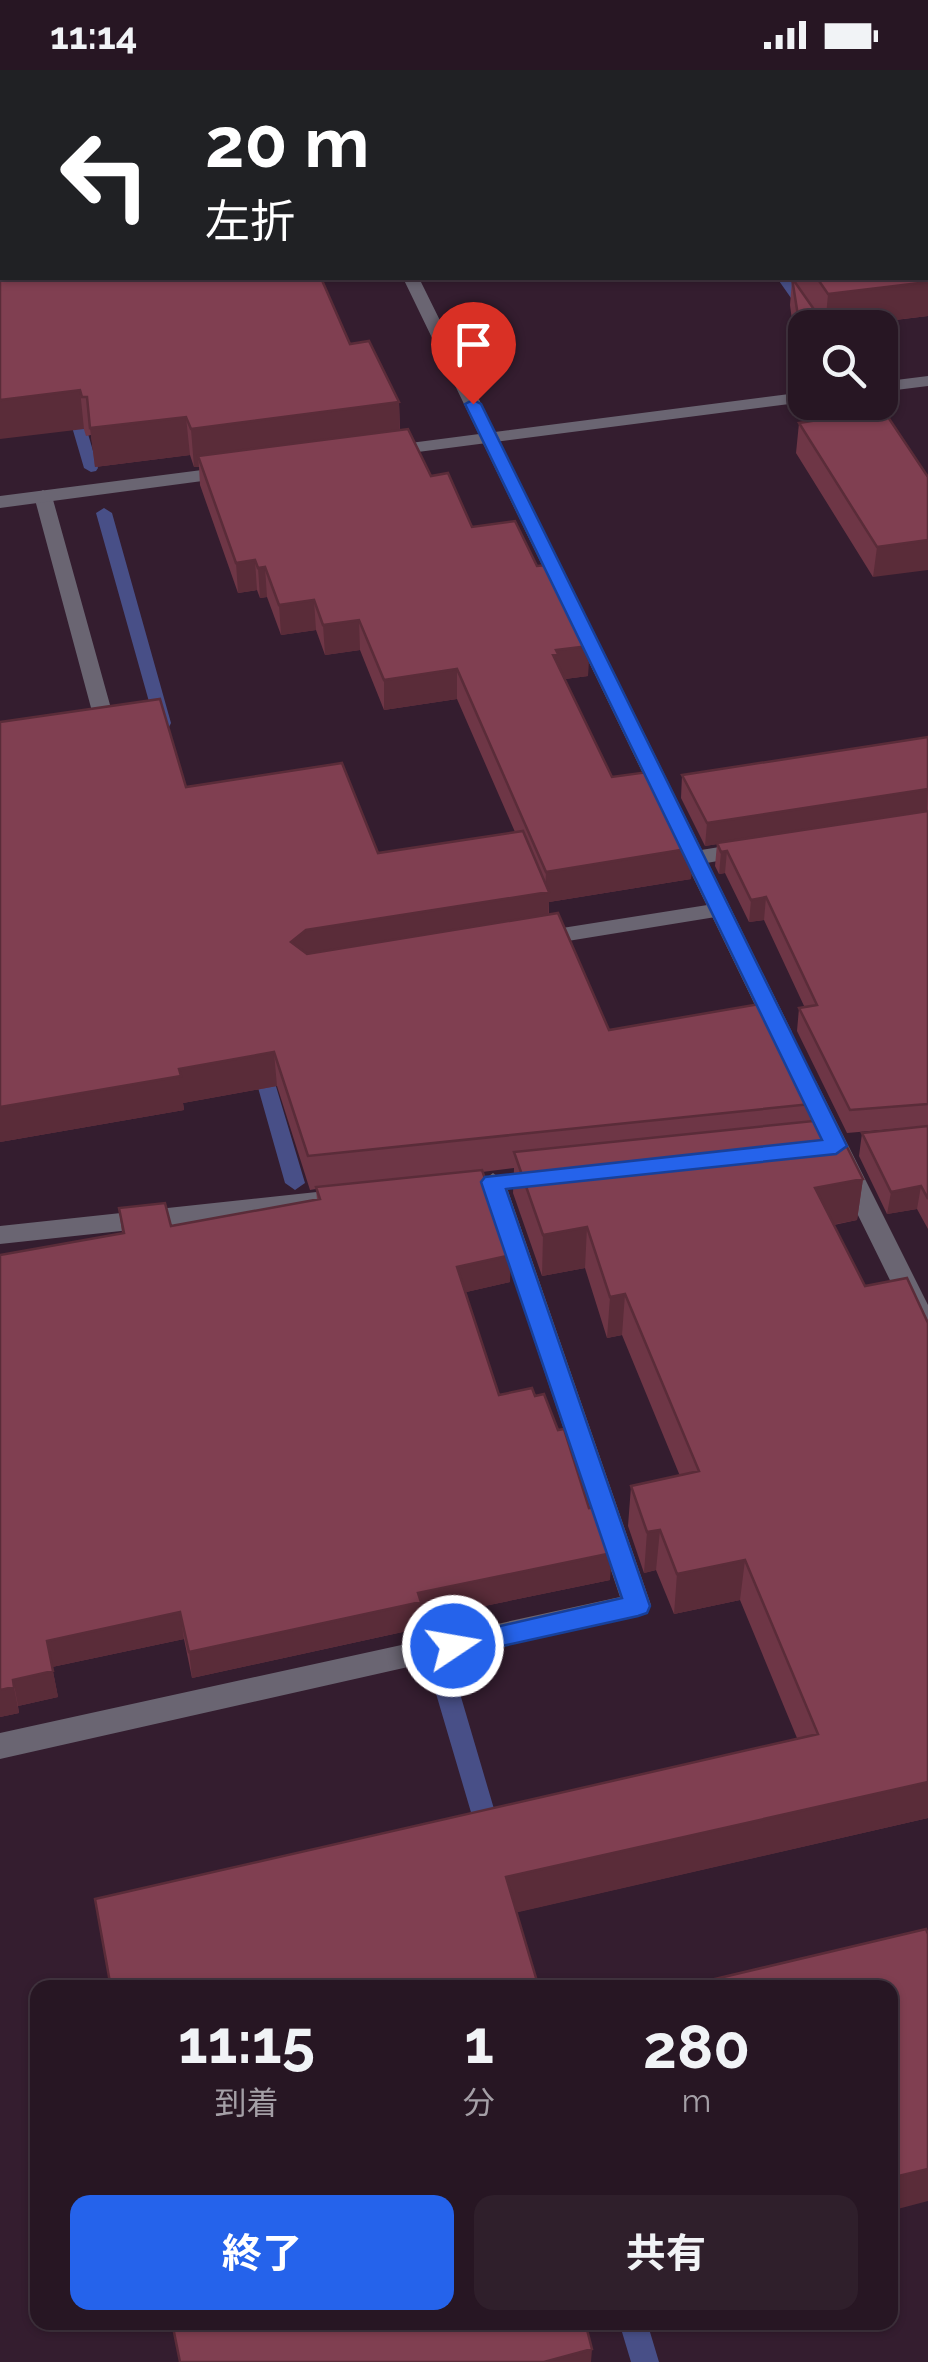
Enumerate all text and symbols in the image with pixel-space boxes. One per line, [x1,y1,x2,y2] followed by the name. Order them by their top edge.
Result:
[50,13,137,58] text: 11:14
[205,101,369,183] text: 20 m
[40,110,170,240] icon: left
[205,195,295,248] text: 左折
[431,302,516,405] pin
[788,310,898,420] map controls
[788,310,898,420] button: search
[446,317,501,372] icon: arrive
[401,1594,505,1698] position arrow
[178,2007,315,2077] text: 11:15
[464,2007,494,2077] text: 1
[643,2012,750,2082] text: 280
[682,2082,711,2119] text: m
[215,2084,279,2121] text: 到着
[463,2084,495,2121] text: 分
[70,2195,454,2310] button: 終了
[474,2195,858,2310] button: 共有

